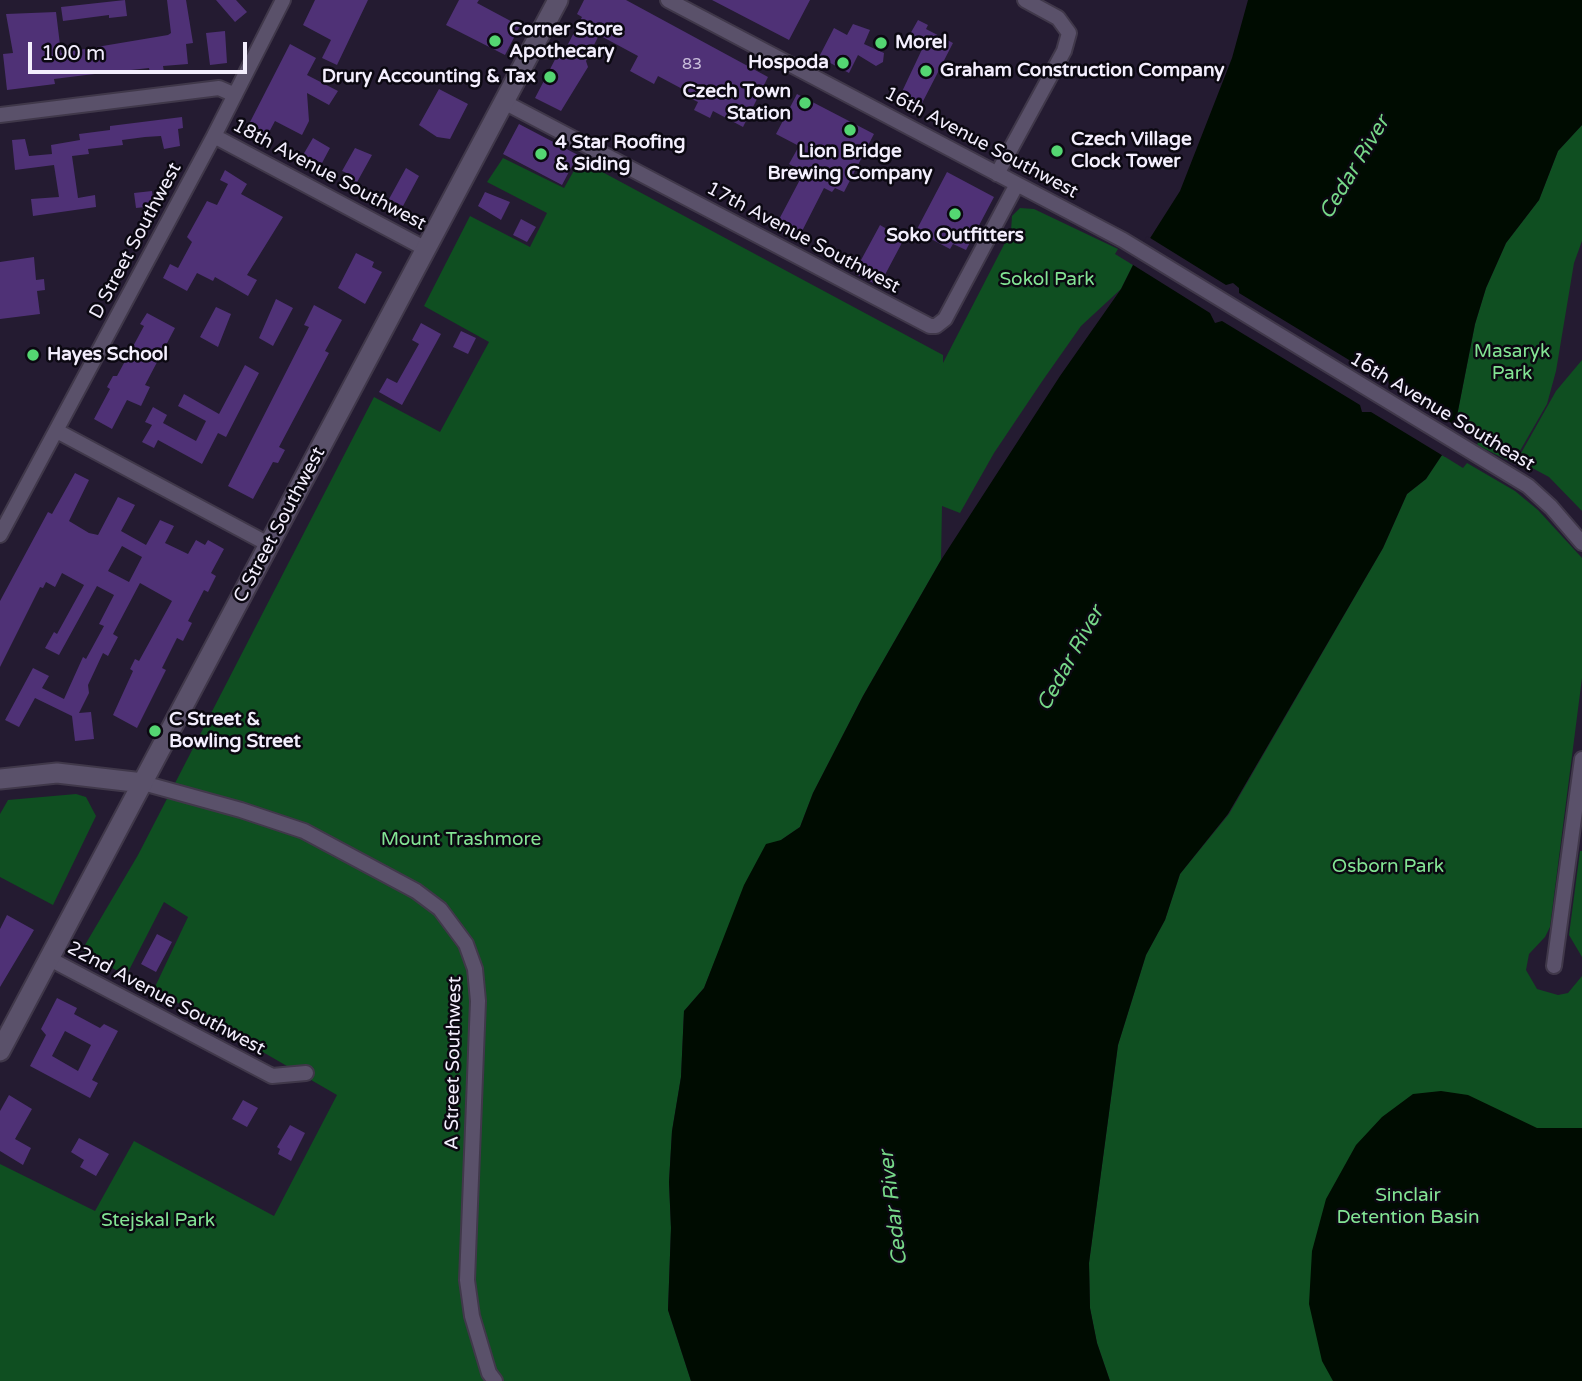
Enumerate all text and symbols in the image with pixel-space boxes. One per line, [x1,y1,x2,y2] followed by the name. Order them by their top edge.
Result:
[509,19,623,63] place label: Corner Store Apothecary
[32,28,250,72] scale bar
[895,32,947,54] place label: Morel
[487,33,503,49] marker: Corner Store Apothecary
[873,35,889,51] marker: Morel
[41,41,105,66] text: 100 m
[748,52,829,74] place label: Hospoda
[682,55,702,75] house number: 83
[835,55,851,71] marker: Hospoda
[940,60,1224,82] place label: Graham Construction Company
[918,63,934,79] marker: Graham Construction Company
[322,66,536,88] place label: Drury Accounting & Tax
[542,69,558,85] marker: Drury Accounting & Tax
[683,81,791,125] place label: Czech Town Station
[880,82,1082,204] street label: 16th Avenue Southwest
[797,95,813,111] marker: Czech Town Station
[1314,112,1396,224] water label: Cedar River
[228,114,430,236] street label: 18th Avenue Southwest
[842,122,858,138] marker: Lion Bridge Brewing Company
[1071,129,1192,173] place label: Czech Village Clock Tower
[555,132,686,176] place label: 4 Star Roofing & Siding
[767,141,933,185] place label: Lion Bridge Brewing Company
[1049,143,1065,159] marker: Czech Village Clock Tower
[533,146,549,162] marker: 4 Star Roofing & Siding
[85,159,187,323] street label: D Street Southwest
[702,177,904,299] street label: 17th Avenue Southwest
[947,206,963,222] marker: Soko Outfitters
[886,225,1024,247] place label: Soko Outfitters
[999,269,1095,291] park label: Sokol Park
[1474,341,1550,385] park label: Masaryk Park
[47,344,168,366] place label: Hayes School
[25,347,41,363] marker: Hayes School
[1345,348,1539,476] street label: 16th Avenue Southeast
[229,443,331,607] street label: C Street Southwest
[1032,602,1110,716] water label: Cedar River
[169,709,301,753] place label: C Street & Bowling Street
[147,723,163,739] marker: C Street & Bowling Street
[381,829,541,851] park label: Mount Trashmore
[1332,856,1444,878] park label: Osborn Park
[63,937,269,1061] street label: 22nd Avenue Southwest
[441,976,467,1150] street label: A Street Southwest
[874,1149,914,1267] water label: Cedar River
[1336,1185,1480,1229] park label: Sinclair Detention Basin
[101,1210,215,1232] park label: Stejskal Park

